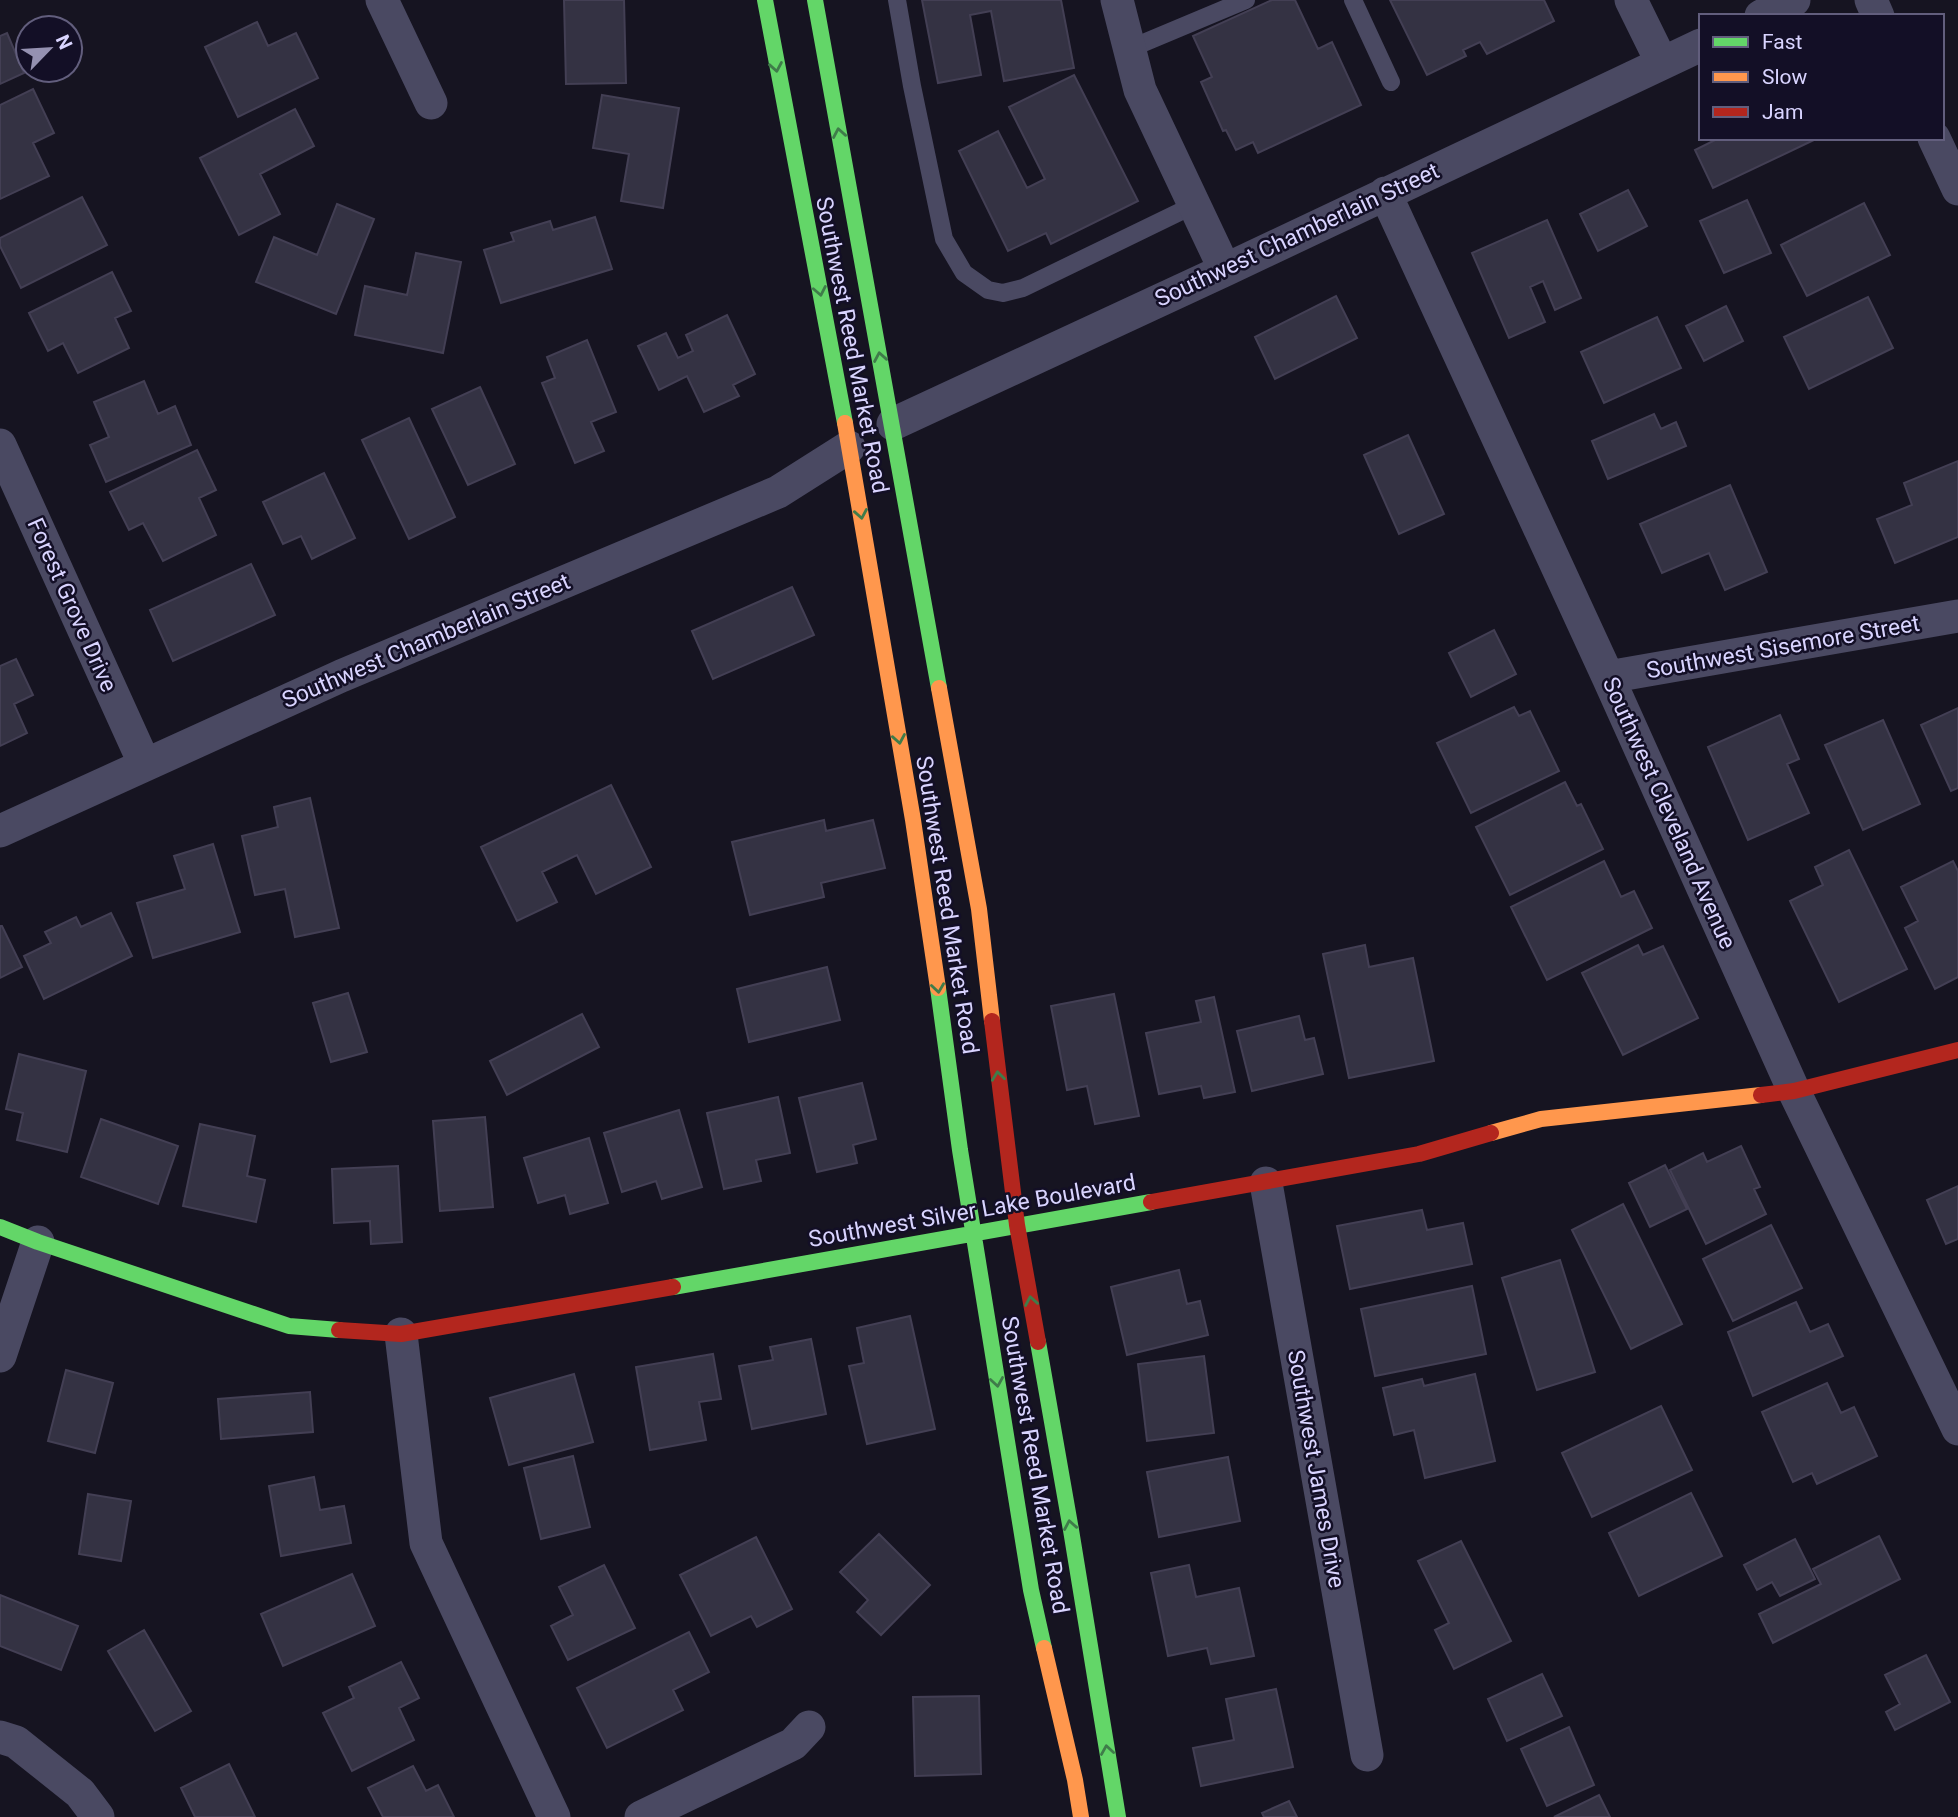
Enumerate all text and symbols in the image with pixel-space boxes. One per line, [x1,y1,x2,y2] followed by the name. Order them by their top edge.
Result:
[14,14,84,84] north arrow
[1699,14,1944,140] legend
[1762,30,1803,54] text: Fast
[51,31,77,53] text: N
[768,61,783,73] one-way arrow
[1762,65,1808,89] text: Slow
[1762,100,1803,124] text: Jam
[832,127,847,139] one-way arrow
[1151,157,1443,313] street label: Southwest Chamberlain Street
[810,194,894,496] street label: Southwest Reed Market Road
[811,285,826,297] one-way arrow
[873,351,888,362] one-way arrow
[853,509,868,520] one-way arrow
[22,514,122,696] street label: Forest Grove Drive
[278,568,574,714] street label: Southwest Chamberlain Street
[1644,610,1922,684] street label: Southwest Sisemore Street
[1597,673,1741,953] street label: Southwest Cleveland Avenue
[891,733,906,745] one-way arrow
[910,754,984,1056] street label: Southwest Reed Market Road
[930,982,945,994] one-way arrow
[991,1070,1006,1081] one-way arrow
[806,1169,1138,1253] street label: Southwest Silver Lake Boulevard
[1024,1295,1039,1307] one-way arrow
[996,1314,1074,1616] street label: Southwest Reed Market Road
[1282,1348,1350,1590] street label: Southwest James Drive
[989,1376,1004,1388] one-way arrow
[1063,1519,1078,1531] one-way arrow
[1100,1744,1115,1756] one-way arrow

